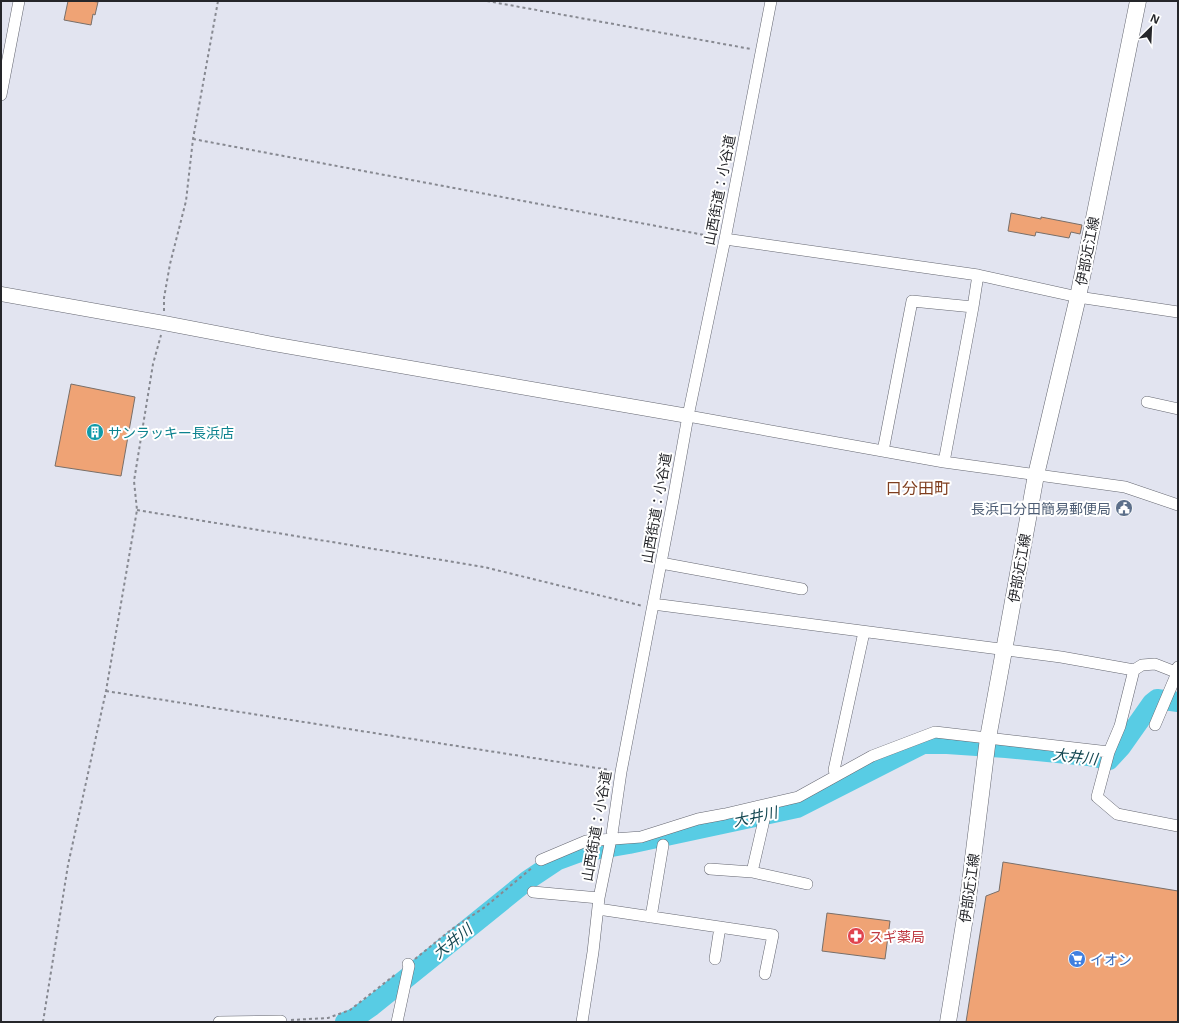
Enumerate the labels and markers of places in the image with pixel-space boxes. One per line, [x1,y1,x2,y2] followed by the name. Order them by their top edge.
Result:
[85,422,105,442] building icon: サンラッキー長浜店
[108,423,234,442] place label: サンラッキー長浜店
[1114,498,1134,518] public building icon: 長浜口分田簡易郵便局
[971,499,1111,518] place label: 長浜口分田簡易郵便局
[846,926,866,946] pharmacy icon: スギ薬局
[869,927,925,946] place label: スギ薬局
[1067,949,1087,969] supermarket icon: イオン
[1090,950,1132,969] place label: イオン

